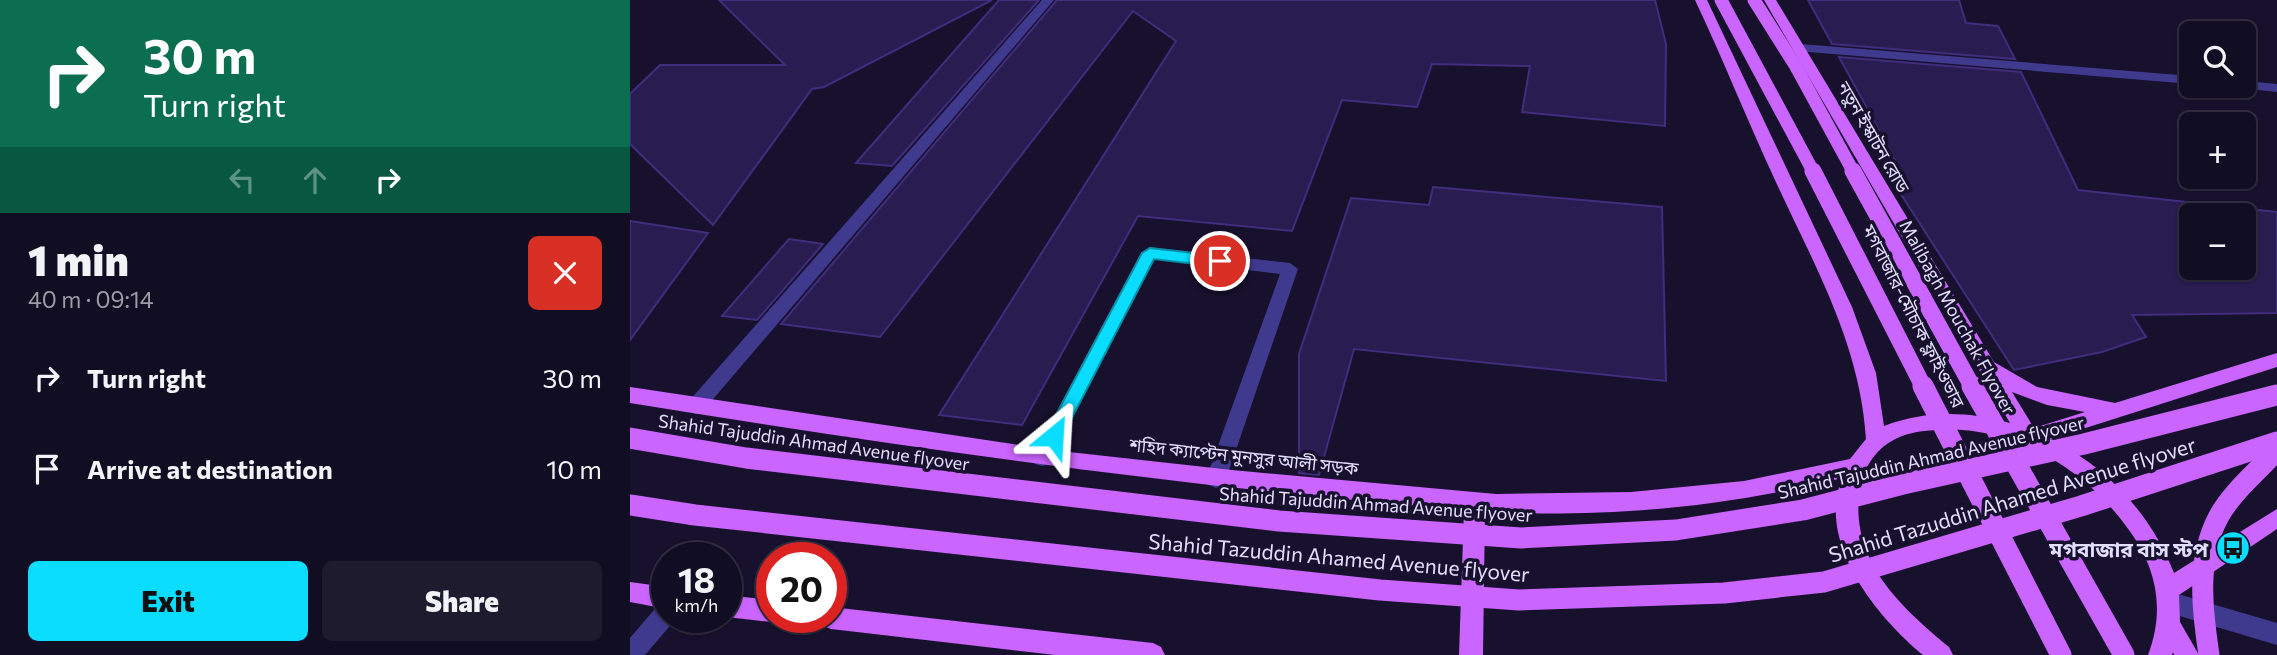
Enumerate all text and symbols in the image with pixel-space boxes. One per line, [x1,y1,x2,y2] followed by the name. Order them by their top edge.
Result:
[2179,21,2256,280] map controls
[2179,21,2256,98] button: search
[143,24,256,84] text: 30 m
[28,28,119,119] icon: right
[1832,77,1915,197] street label: নতুন ইস্কাটন রোড
[143,84,286,124] text: Turn right
[2179,112,2256,189] button: +
[223,161,261,199] icon: left
[296,161,334,199] icon: ahead
[369,161,407,199] icon: right
[2179,203,2256,280] button: −
[1895,216,2021,418] street label: Malibagh Mouchak Flyover
[1857,220,1970,412] street label: মগবাজার-মৌচাক ফ্লাইওভার
[1190,231,1250,291] pin
[28,233,129,285] text: 1 min
[528,236,602,310] button: close
[1201,242,1239,280] icon: arrive
[28,285,154,313] text: 40 m · 09:14
[28,359,66,397] icon: right
[87,362,206,393] text: Turn right
[543,362,602,393] text: 30 m
[1017,399,1091,473] position arrow
[657,409,971,475] street label: Shahid Tajuddin Ahmad Avenue flyover
[1775,411,2087,503] street label: Shahid Tajuddin Ahmad Avenue flyover
[1825,431,2199,567] street label: Shahid Tazuddin Ahamed Avenue flyover
[1127,433,1360,480] street label: শহিদ ক্যাপ্টেন মুনসুর আলী সড়ক
[28,450,66,488] icon: arrive
[87,453,333,484] text: Arrive at destination
[546,453,602,484] text: 10 m
[1219,482,1533,526] street label: Shahid Tajuddin Ahmad Avenue flyover
[1147,528,1531,586] street label: Shahid Tazuddin Ahamed Avenue flyover
[2214,529,2252,567] bus stop icon: মগবাজার বাস স্টপ
[2048,536,2208,561] place label: মগবাজার বাস স্টপ
[756,542,847,633] speed limit sign: 20
[678,557,715,600] text: 18
[28,561,308,641] button: Exit
[322,561,602,641] button: Share
[675,594,718,616] text: km/h

